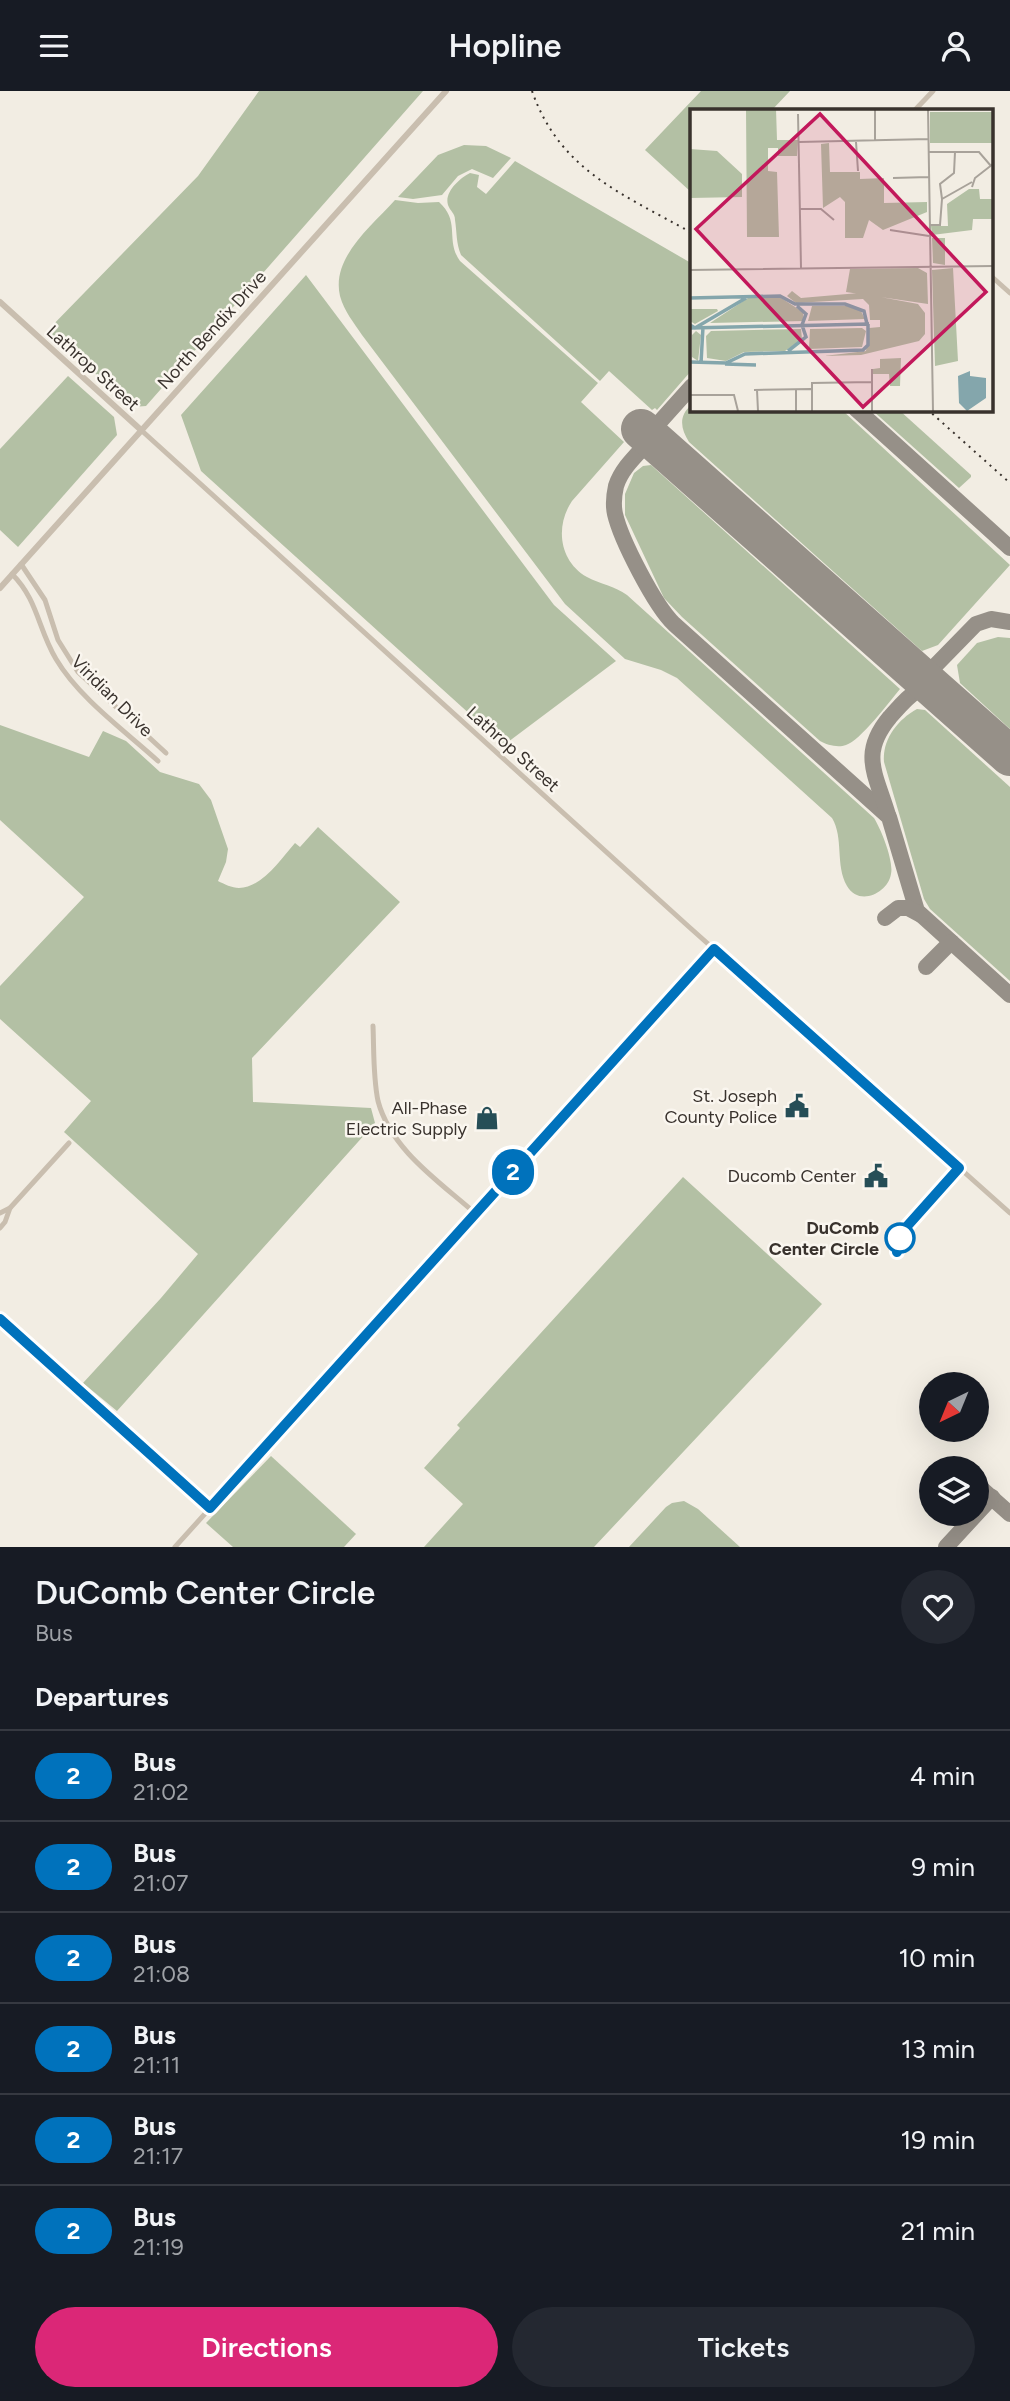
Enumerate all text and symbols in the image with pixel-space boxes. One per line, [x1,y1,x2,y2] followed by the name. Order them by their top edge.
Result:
[35,27,73,65] icon: menu
[449,27,561,65] text: Hopline
[937,27,975,65] icon: person
[690,109,992,411] inset map
[153,266,271,394] street label: North Bendix Drive
[42,321,144,416] street label: Lathrop Street
[66,650,158,742] street label: Viridian Drive
[462,702,564,797] street label: Lathrop Street
[664,1085,777,1128] place label: St. Joseph County Police
[783,1092,811,1120] public building icon: St. Joseph County Police
[346,1097,468,1140] place label: All-Phase Electric Supply
[473,1104,501,1132] shop icon: All-Phase Electric Supply
[490,1149,536,1195] line badge: 2
[506,1157,520,1186] text: 2
[862,1162,890,1190] public building icon: Ducomb Center
[728,1165,856,1187] place label: Ducomb Center
[769,1217,879,1260] place label: DuComb Center Circle
[885,1223,915,1253] marker: DuComb Center Circle
[919,1372,989,1442] north arrow
[919,1372,989,1526] map controls
[919,1456,989,1526] button: layers
[901,1570,975,1644] button: heart
[35,1573,375,1612] text: DuComb Center Circle
[35,1619,73,1647] text: Bus
[35,1681,169,1713] text: Departures
[133,1746,176,1778] text: Bus
[910,1760,975,1792] text: 4 min
[67,1761,80,1790] text: 2
[133,1778,189,1806] text: 21:02
[133,1837,176,1869] text: Bus
[911,1851,975,1883] text: 9 min
[67,1852,80,1881] text: 2
[133,1869,188,1897] text: 21:07
[133,1928,176,1960] text: Bus
[899,1942,975,1974] text: 10 min
[67,1943,80,1972] text: 2
[133,1960,190,1988] text: 21:08
[133,2019,176,2051] text: Bus
[901,2033,975,2065] text: 13 min
[67,2034,80,2063] text: 2
[133,2051,180,2079] text: 21:11
[133,2110,176,2142] text: Bus
[900,2124,975,2156] text: 19 min
[67,2125,80,2154] text: 2
[133,2142,183,2170] text: 21:17
[133,2201,176,2233] text: Bus
[901,2215,975,2247] text: 21 min
[67,2216,80,2245] text: 2
[133,2233,184,2261] text: 21:19
[35,2307,498,2387] button: Directions
[512,2307,975,2387] button: Tickets

